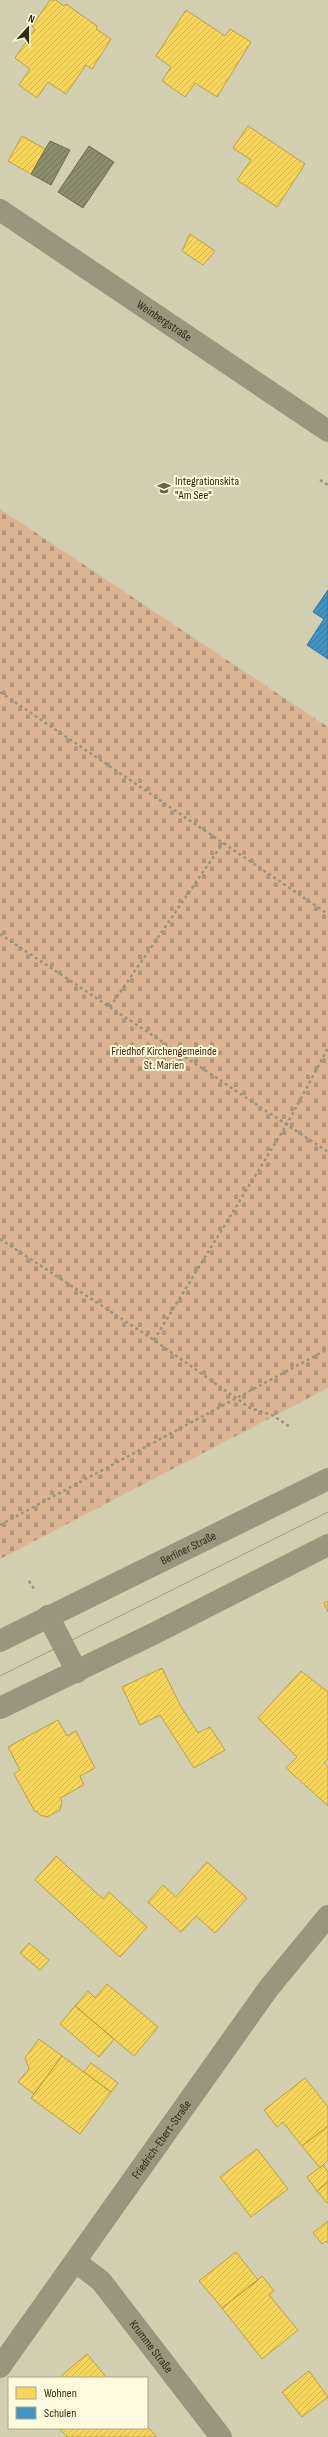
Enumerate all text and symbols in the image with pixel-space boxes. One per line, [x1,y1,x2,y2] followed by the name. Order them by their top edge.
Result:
[8,8,48,48] north arrow
[26,12,37,26] text: N
[133,297,195,345] street label: Weinbergstraße
[175,474,239,503] place label: Integrationskita "Am See"
[156,480,172,496] school or university icon: Integrationskita "Am See"
[111,1044,217,1073] park label: Friedhof Kirchengemeinde St. Marien
[158,1528,219,1569] street label: Berliner Straße
[129,2097,195,2182] street label: Friedrich-Ebert-Straße
[126,2317,176,2376] street label: Krumme Straße
[8,2377,148,2429] legend
[44,2386,77,2401] text: Wohnen
[44,2406,76,2421] text: Schulen

